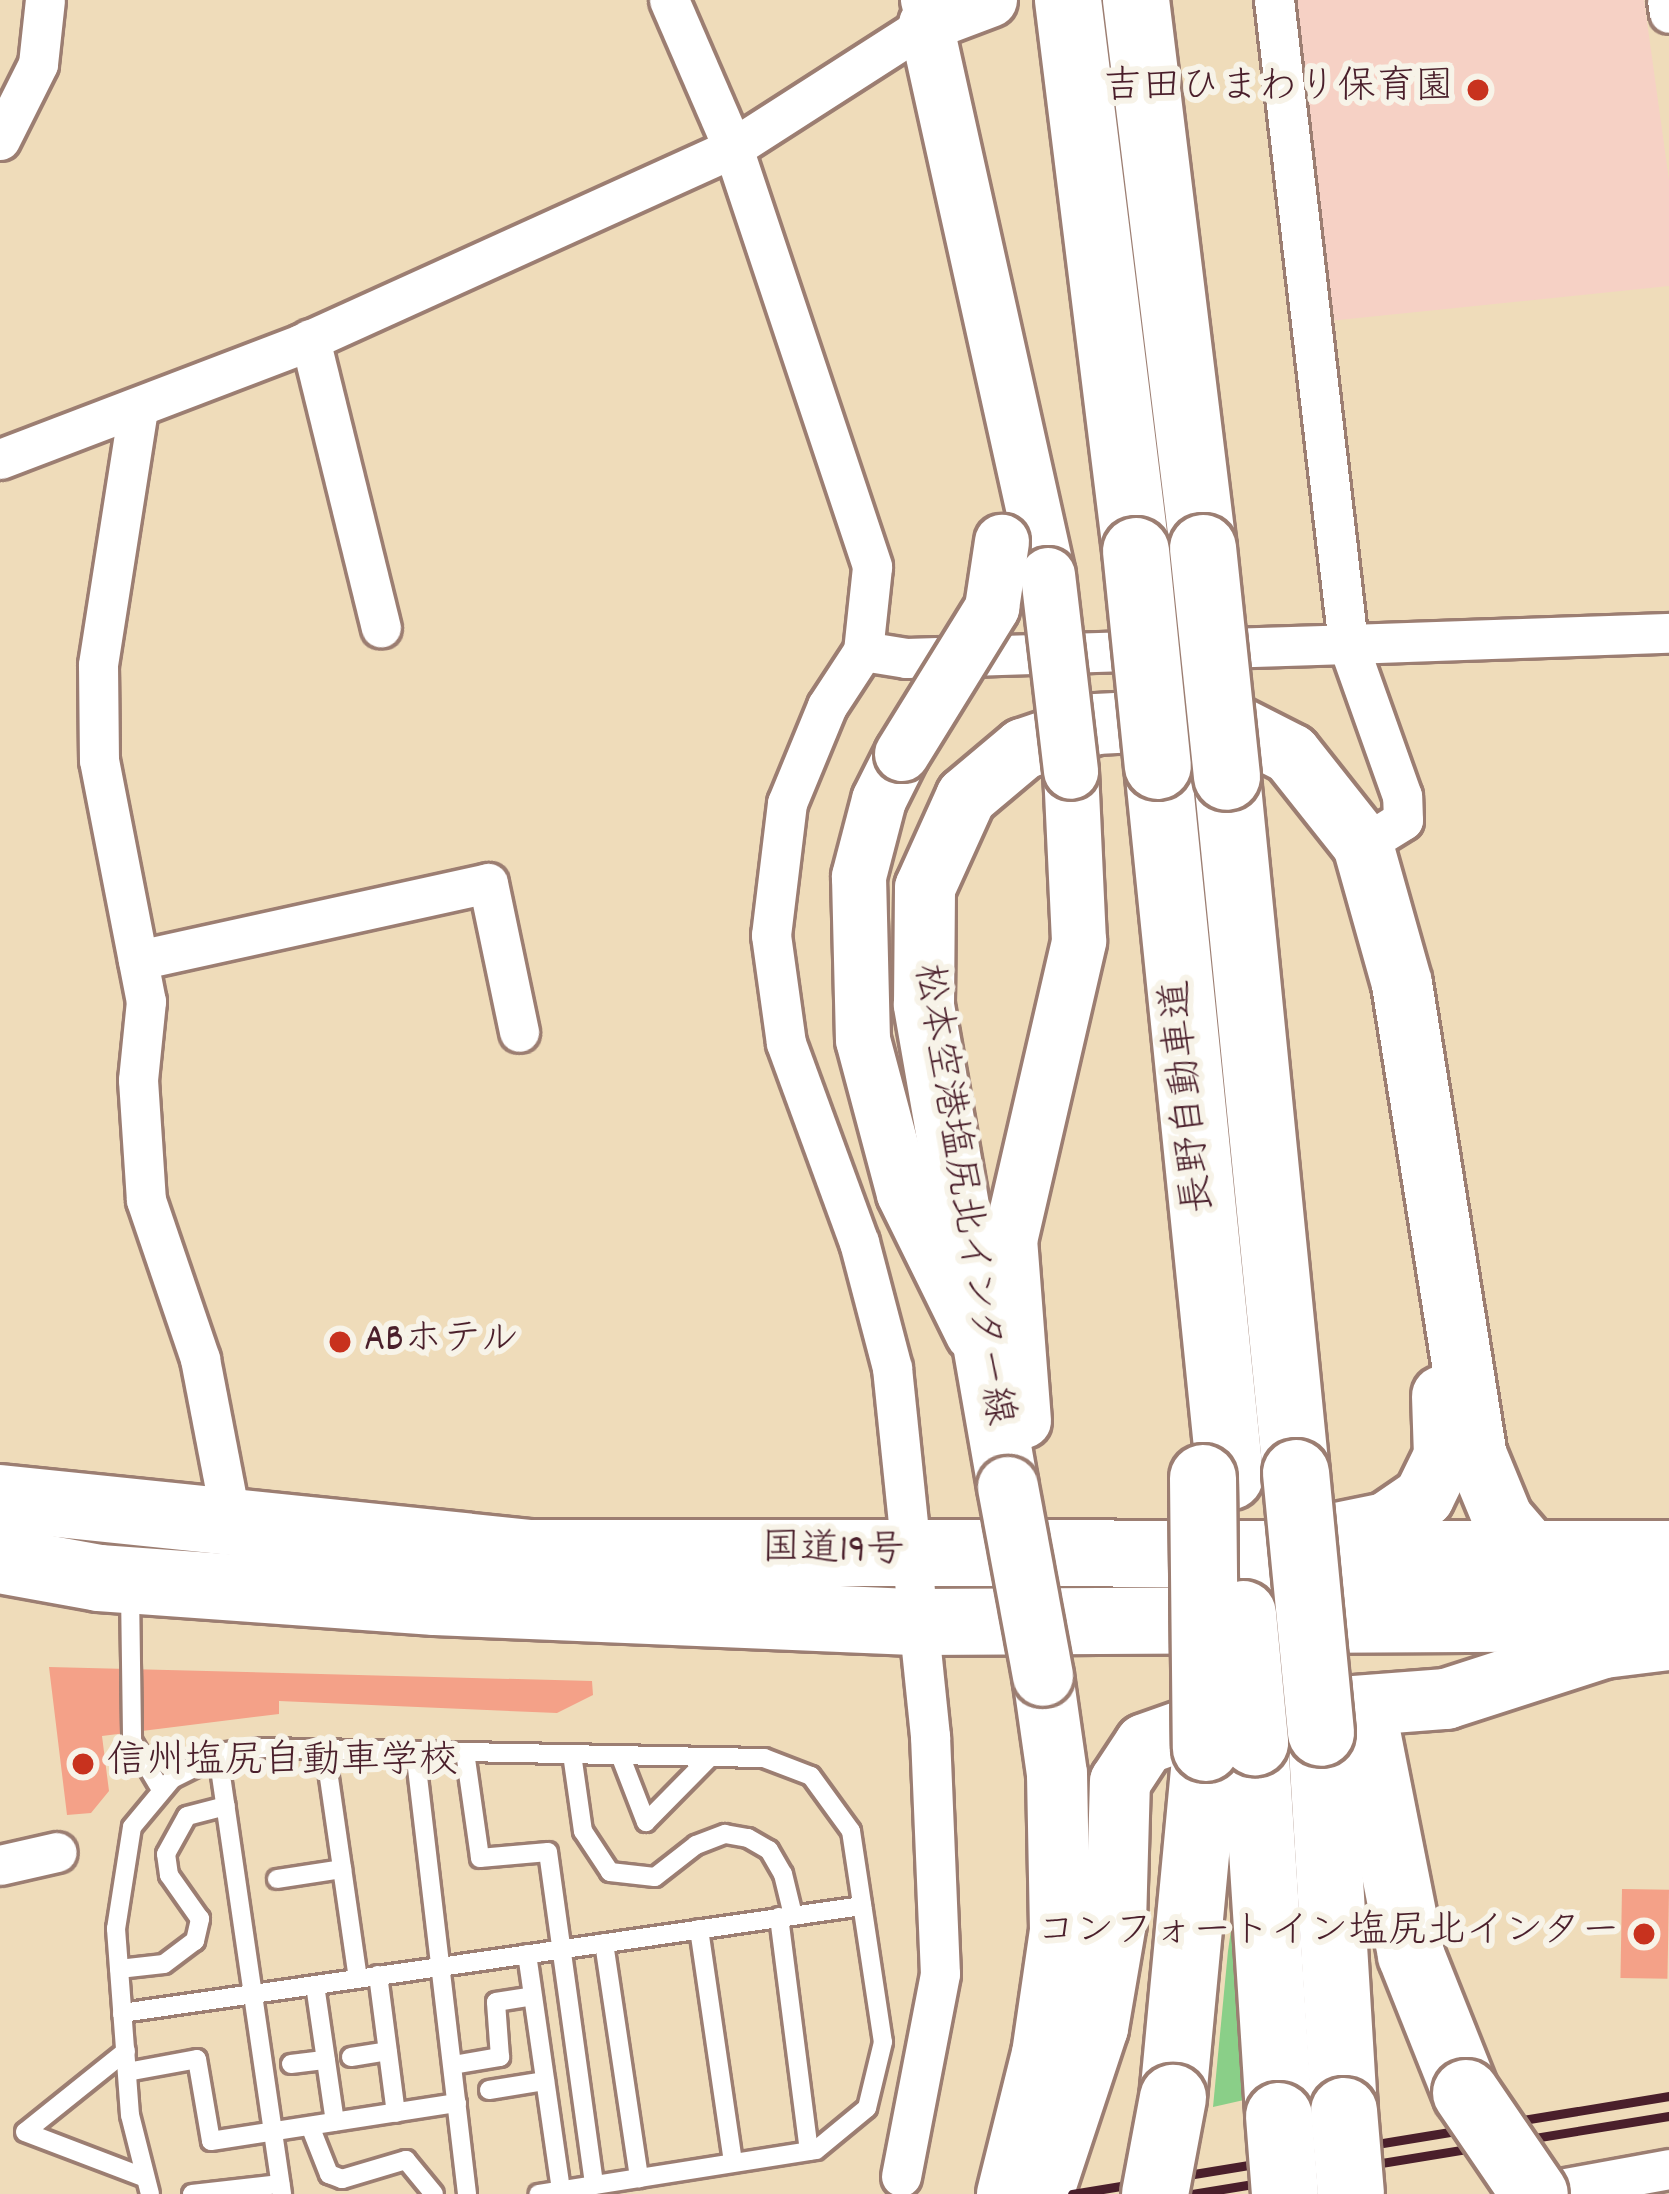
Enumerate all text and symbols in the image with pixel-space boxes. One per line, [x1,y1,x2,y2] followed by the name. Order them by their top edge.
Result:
[1103,67,1454,113] place label: 吉田ひまわり保育園
[1465,77,1491,103] marker: 吉田ひまわり保育園
[900,960,1020,1430] street label: 松本空港塩尻北インター線
[1155,977,1227,1215] street label: 長野自動車道
[364,1319,521,1365] place label: ABホテル
[327,1329,353,1355] marker: ABホテル
[761,1528,905,1578] street label: 国道19号
[107,1741,458,1787] place label: 信州塩尻自動車学校
[70,1751,96,1777] marker: 信州塩尻自動車学校
[1035,1911,1620,1957] place label: コンフォートイン塩尻北インター
[1631,1921,1657,1947] marker: コンフォートイン塩尻北インター

